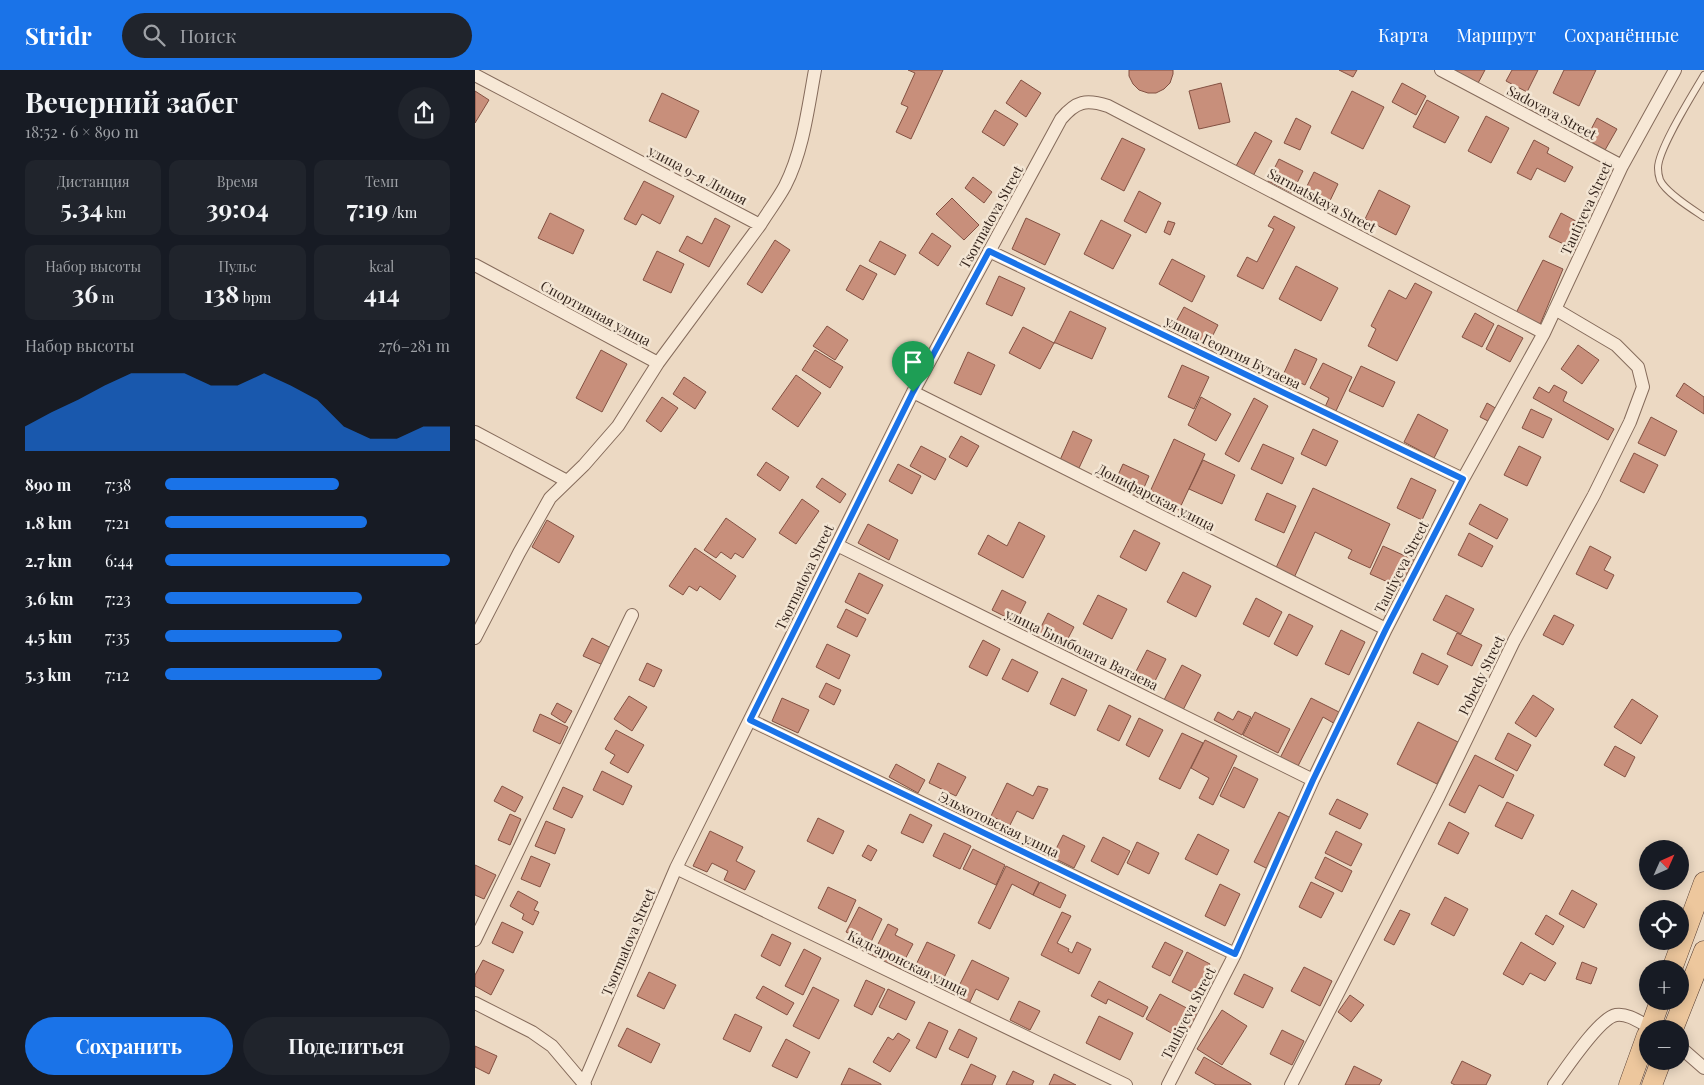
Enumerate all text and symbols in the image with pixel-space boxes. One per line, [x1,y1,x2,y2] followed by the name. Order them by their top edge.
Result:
[122,13,472,58] search box
[25,19,92,51] text: Stridr
[140,21,168,49] icon: search
[180,22,236,48] text: Поиск
[1378,23,1428,47] text: Карта
[1456,23,1536,47] text: Маршрут
[1564,23,1679,47] text: Сохранённые
[1504,80,1601,144] street label: Sadovaya Street
[25,83,238,120] text: Вечерний забег
[398,87,450,139] button: share
[25,121,139,142] text: 18:52 · 6 × 890 m
[644,140,751,209] street label: улица 9-я Линия
[1556,157,1616,258] street label: Tautiyeva Street
[955,161,1028,272] street label: Tsormatova Street
[1264,163,1381,237] street label: Sarmatskaya Street
[57,172,129,191] text: Дистанция
[217,172,258,191] text: Время
[365,172,399,191] text: Темп
[60,191,103,224] text: 5.34
[206,191,269,224] text: 39:04
[346,191,388,224] text: 7:19
[103,203,126,222] text: km
[388,203,417,222] text: /km
[45,257,141,276] text: Набор высоты
[219,257,256,276] text: Пульс
[369,257,394,276] text: kcal
[72,276,98,309] text: 36
[204,276,239,309] text: 138
[364,276,400,309] text: 414
[537,276,655,350] street label: Спортивная улица
[98,288,114,307] text: m
[239,288,271,307] text: bpm
[1161,310,1304,393] street label: улица Георгия Бутаева
[25,335,134,356] text: Набор высоты
[378,335,450,356] text: 276–281 m
[892,341,934,392] pin
[899,348,927,376] icon: arrive
[1094,459,1218,535] street label: Донифарская улица
[25,474,71,495] text: 890 m
[105,474,131,495] text: 7:38
[25,512,72,533] text: 1.8 km
[105,512,129,533] text: 7:21
[1370,517,1433,616] street label: Tautiyeva Street
[770,520,838,633] street label: Tsormatova Street
[25,550,72,571] text: 2.7 km
[105,550,133,571] text: 6:44
[25,588,73,609] text: 3.6 km
[105,588,131,609] text: 7:23
[1001,603,1162,694] street label: улица Бимболата Ватаева
[25,626,72,647] text: 4.5 km
[105,626,130,647] text: 7:35
[1453,631,1509,718] street label: Pobedy Street
[25,664,71,685] text: 5.3 km
[105,664,129,685] text: 7:12
[935,786,1063,862] street label: Эльхотовская улица
[1639,840,1689,890] north arrow
[1639,840,1689,1070] map controls
[597,884,660,999] street label: Tsormatova Street
[1639,900,1689,950] button: locate
[844,925,972,1001] street label: Кадгаронская улица
[1639,960,1689,1010] button: +
[1157,963,1220,1062] street label: Tautiyeva Street
[25,1017,233,1075] button: Сохранить
[243,1017,450,1075] button: Поделиться
[1639,1020,1689,1070] button: −

